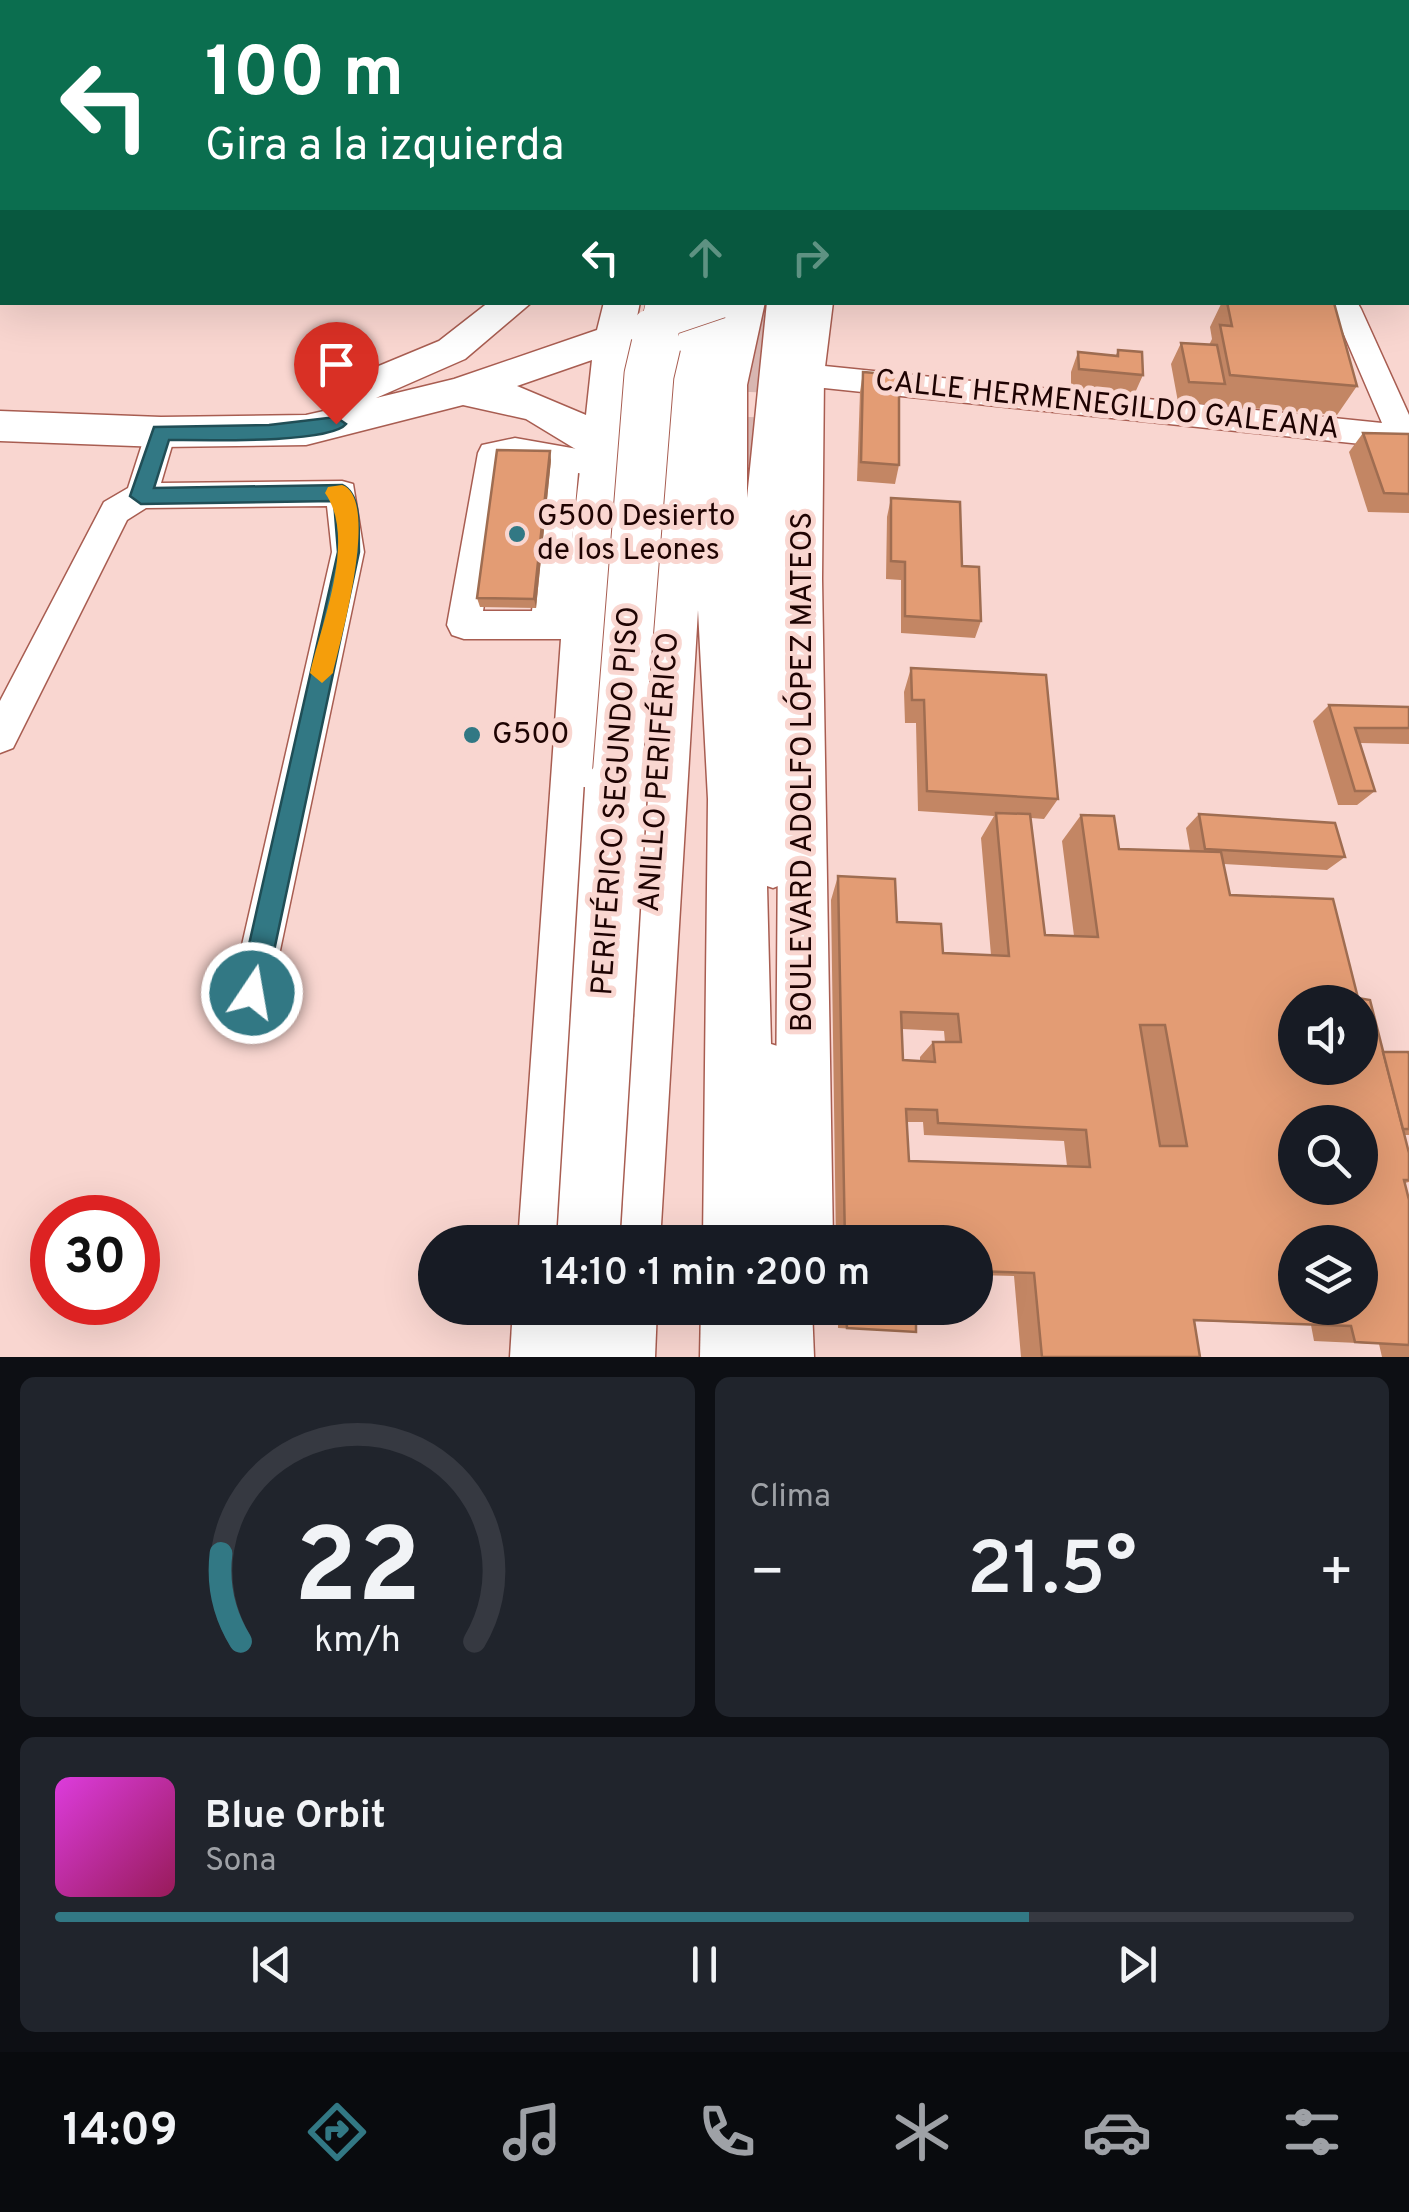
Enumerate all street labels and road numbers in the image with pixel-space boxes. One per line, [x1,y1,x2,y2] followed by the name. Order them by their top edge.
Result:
[873,363,1341,449] street label: CALLE HERMENEGILDO GALEANA
[782,512,822,1032] street label: BOULEVARD ADOLFO LÓPEZ MATEOS
[583,605,649,997] street label: PERIFÉRICO SEGUNDO PISO
[630,631,688,913] street label: ANILLO PERIFÉRICO

